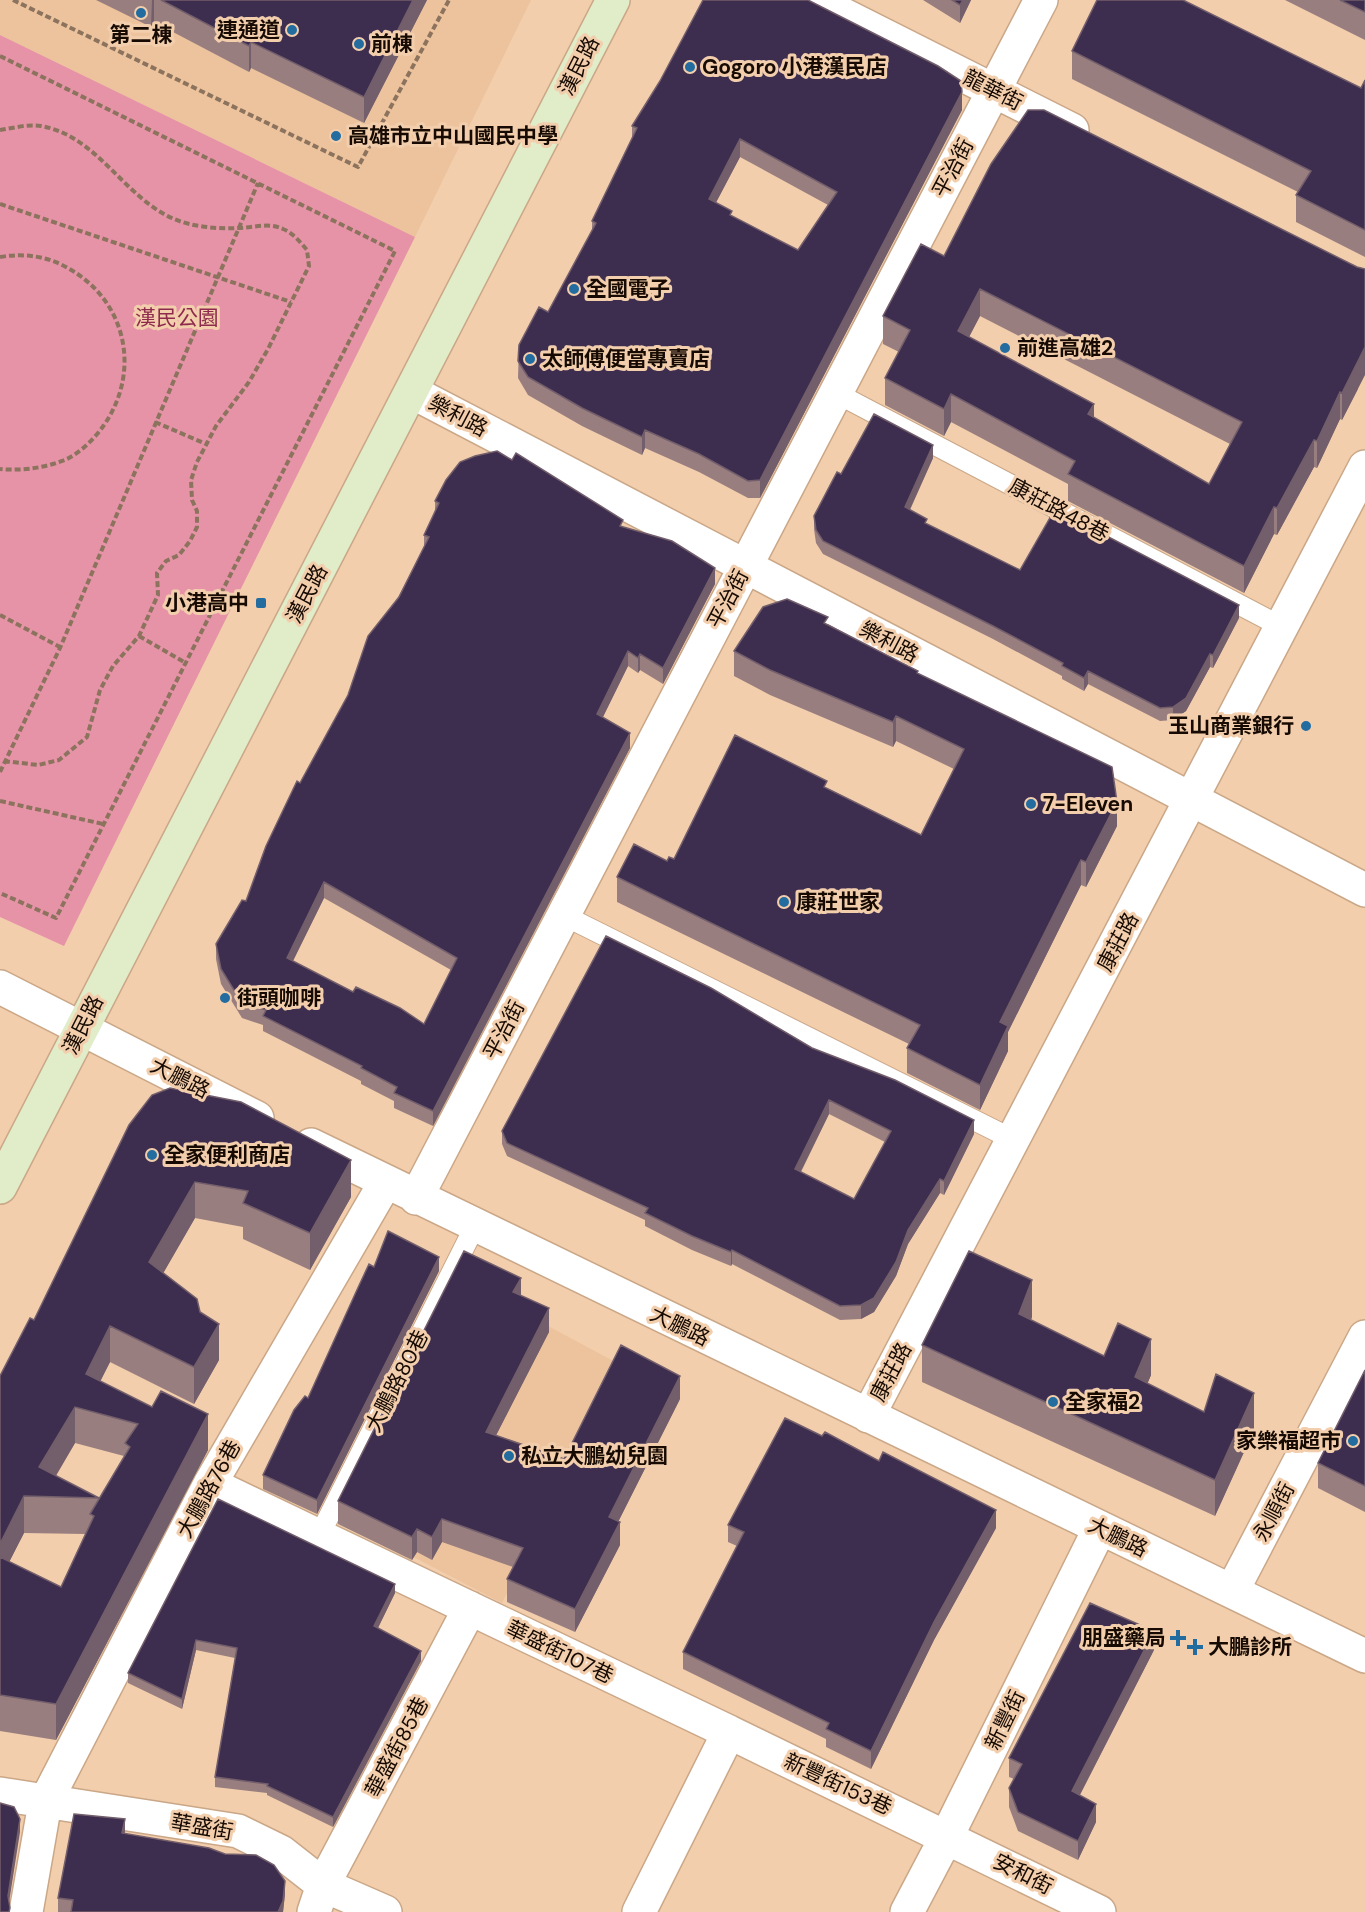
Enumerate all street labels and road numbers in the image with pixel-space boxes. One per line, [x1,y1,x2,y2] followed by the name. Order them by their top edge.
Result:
[552,32,606,100] street label: 漢民路
[959,63,1027,117] street label: 龍華街
[926,134,980,202] street label: 平治街
[424,389,492,443] street label: 樂利路
[1004,472,1114,548] street label: 康莊路48巷
[280,560,334,628] street label: 漢民路
[701,565,755,633] street label: 平治街
[855,615,923,669] street label: 樂利路
[1091,908,1145,976] street label: 康莊路
[56,991,110,1059] street label: 漢民路
[477,996,531,1064] street label: 平治街
[146,1051,214,1105] street label: 大鵬路
[646,1300,714,1352] street label: 大鵬路
[359,1325,435,1437] street label: 大鵬路80巷
[864,1338,918,1406] street label: 康莊路
[171,1435,247,1543] street label: 大鵬路76巷
[1247,1478,1301,1546] street label: 永順街
[1084,1511,1152,1563] street label: 大鵬路
[502,1614,618,1690] street label: 華盛街107巷
[979,1686,1031,1754] street label: 新豐街
[359,1692,435,1802] street label: 華盛街85巷
[780,1747,896,1821] street label: 新豐街153巷
[169,1808,235,1846] street label: 華盛街
[989,1847,1057,1901] street label: 安和街

